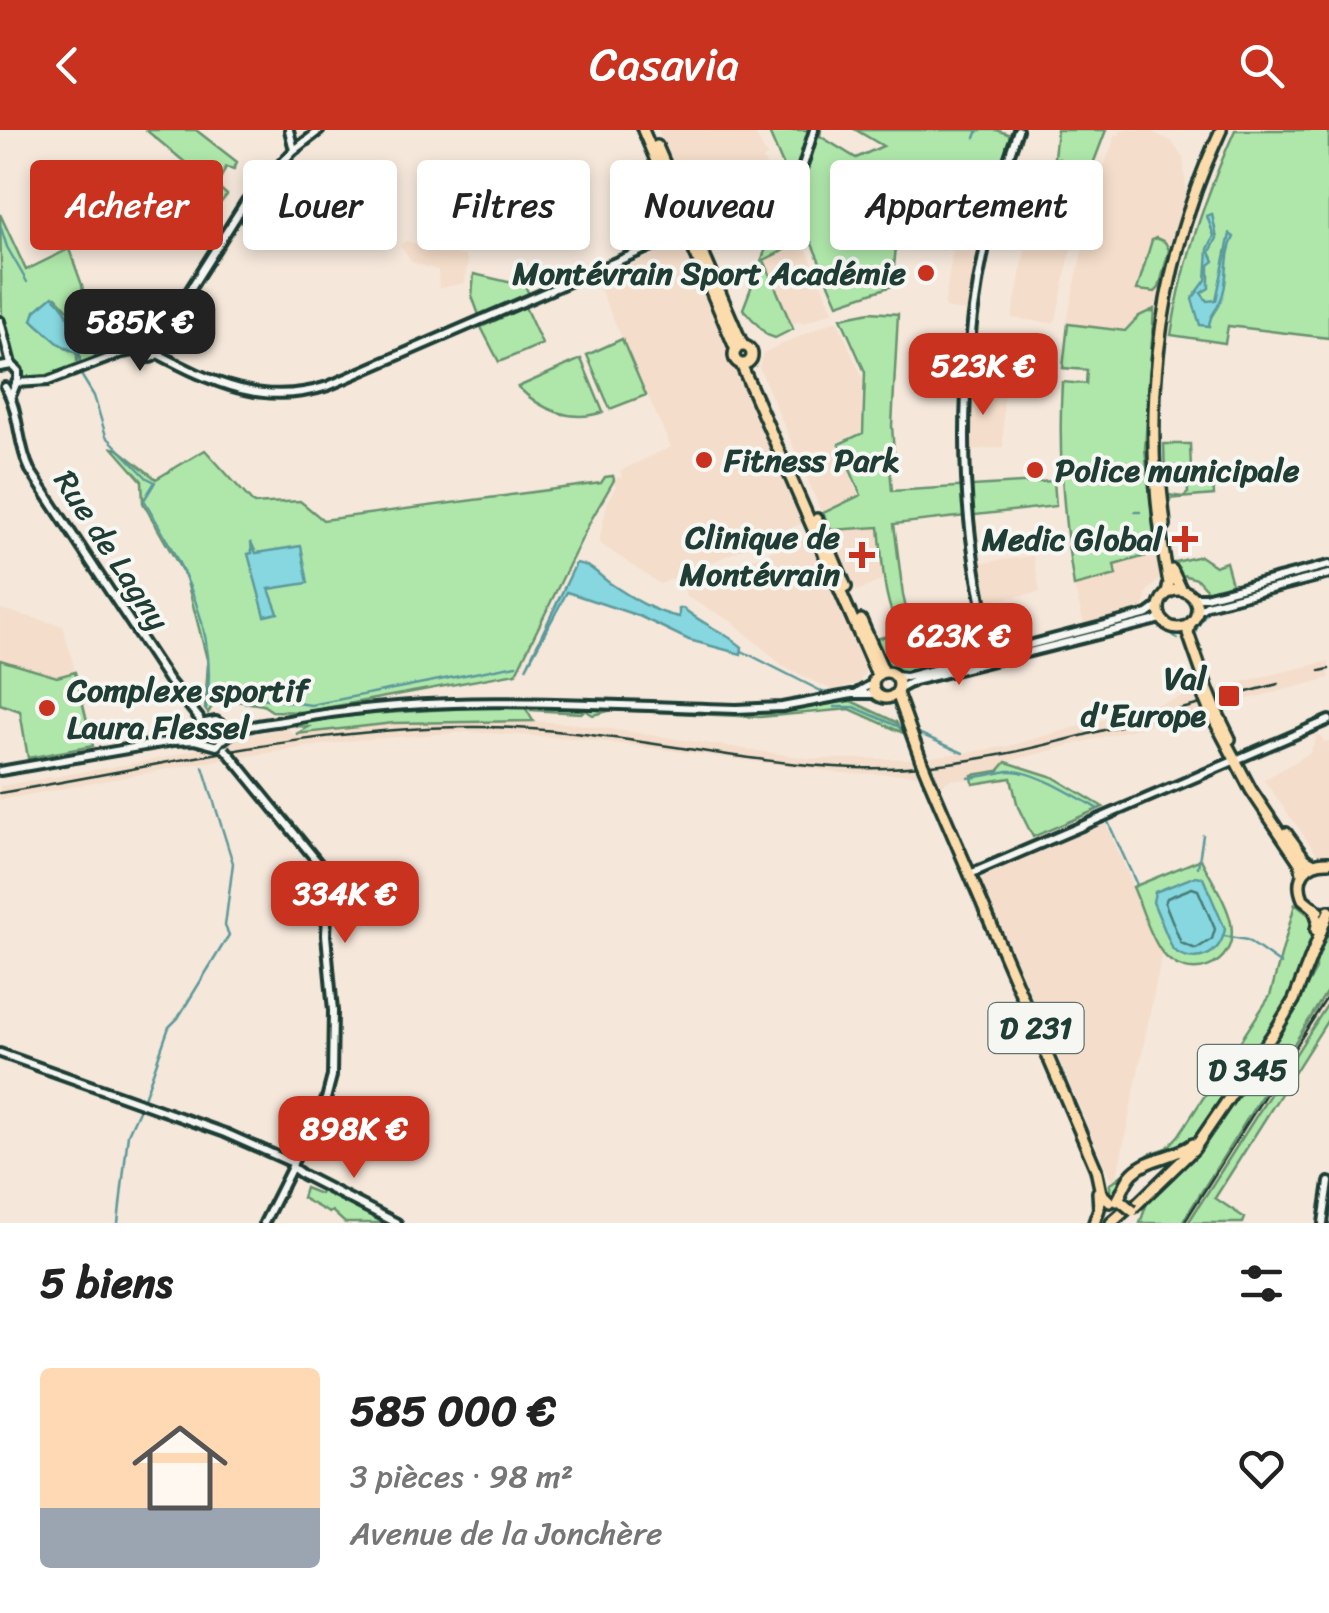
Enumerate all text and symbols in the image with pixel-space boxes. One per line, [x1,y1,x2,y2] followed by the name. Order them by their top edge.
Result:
[590,25,739,105] text: Casavia
[40,38,95,93] icon: back
[1234,38,1289,93] icon: search
[30,160,223,250] chip: Acheter
[243,160,397,250] chip: Louer
[417,160,590,250] chip: Filtres
[610,160,810,250] chip: Nouveau
[830,160,1103,250] chip: Appartement
[512,245,907,302] place label: Montévrain Sport Académie
[915,262,937,284] marker: Montévrain Sport Académie
[59,289,221,374] pin: 585K €
[86,293,194,350] text: 585K €
[902,333,1064,418] pin: 523K €
[931,337,1035,394] text: 523K €
[723,432,900,489] place label: Fitness Park
[1055,442,1300,499] place label: Police municipale
[693,449,715,471] marker: Fitness Park
[38,458,186,643] street label: Rue de Lagny
[1024,459,1046,481] marker: Police municipale
[679,509,841,603] place label: Clinique de Montévrain
[981,511,1164,568] place label: Medic Global
[1172,526,1198,552] marker: Medic Global
[849,542,875,568] marker: Clinique de Montévrain
[878,603,1040,688] pin: 623K €
[907,607,1011,664] text: 623K €
[1081,650,1208,744] place label: Val d'Europe
[66,662,311,756] place label: Complexe sportif Laura Flessel
[1216,683,1242,709] marker: Val d'Europe
[36,697,58,719] marker: Complexe sportif Laura Flessel
[264,861,426,946] pin: 334K €
[293,865,397,922] text: 334K €
[988,1003,1084,1053] road number: D 231
[1198,1045,1298,1095] road number: D 345
[273,1096,435,1181] pin: 898K €
[300,1100,408,1157] text: 898K €
[40,1246,173,1320] text: 5 biens
[1234,1256,1289,1311] icon: filters
[350,1374,556,1448] text: 585 000 €
[120,1408,240,1528] icon: home
[1234,1441,1289,1496] icon: heart
[350,1448,573,1505] text: 3 pièces · 98 m²
[350,1505,662,1562] text: Avenue de la Jonchère

